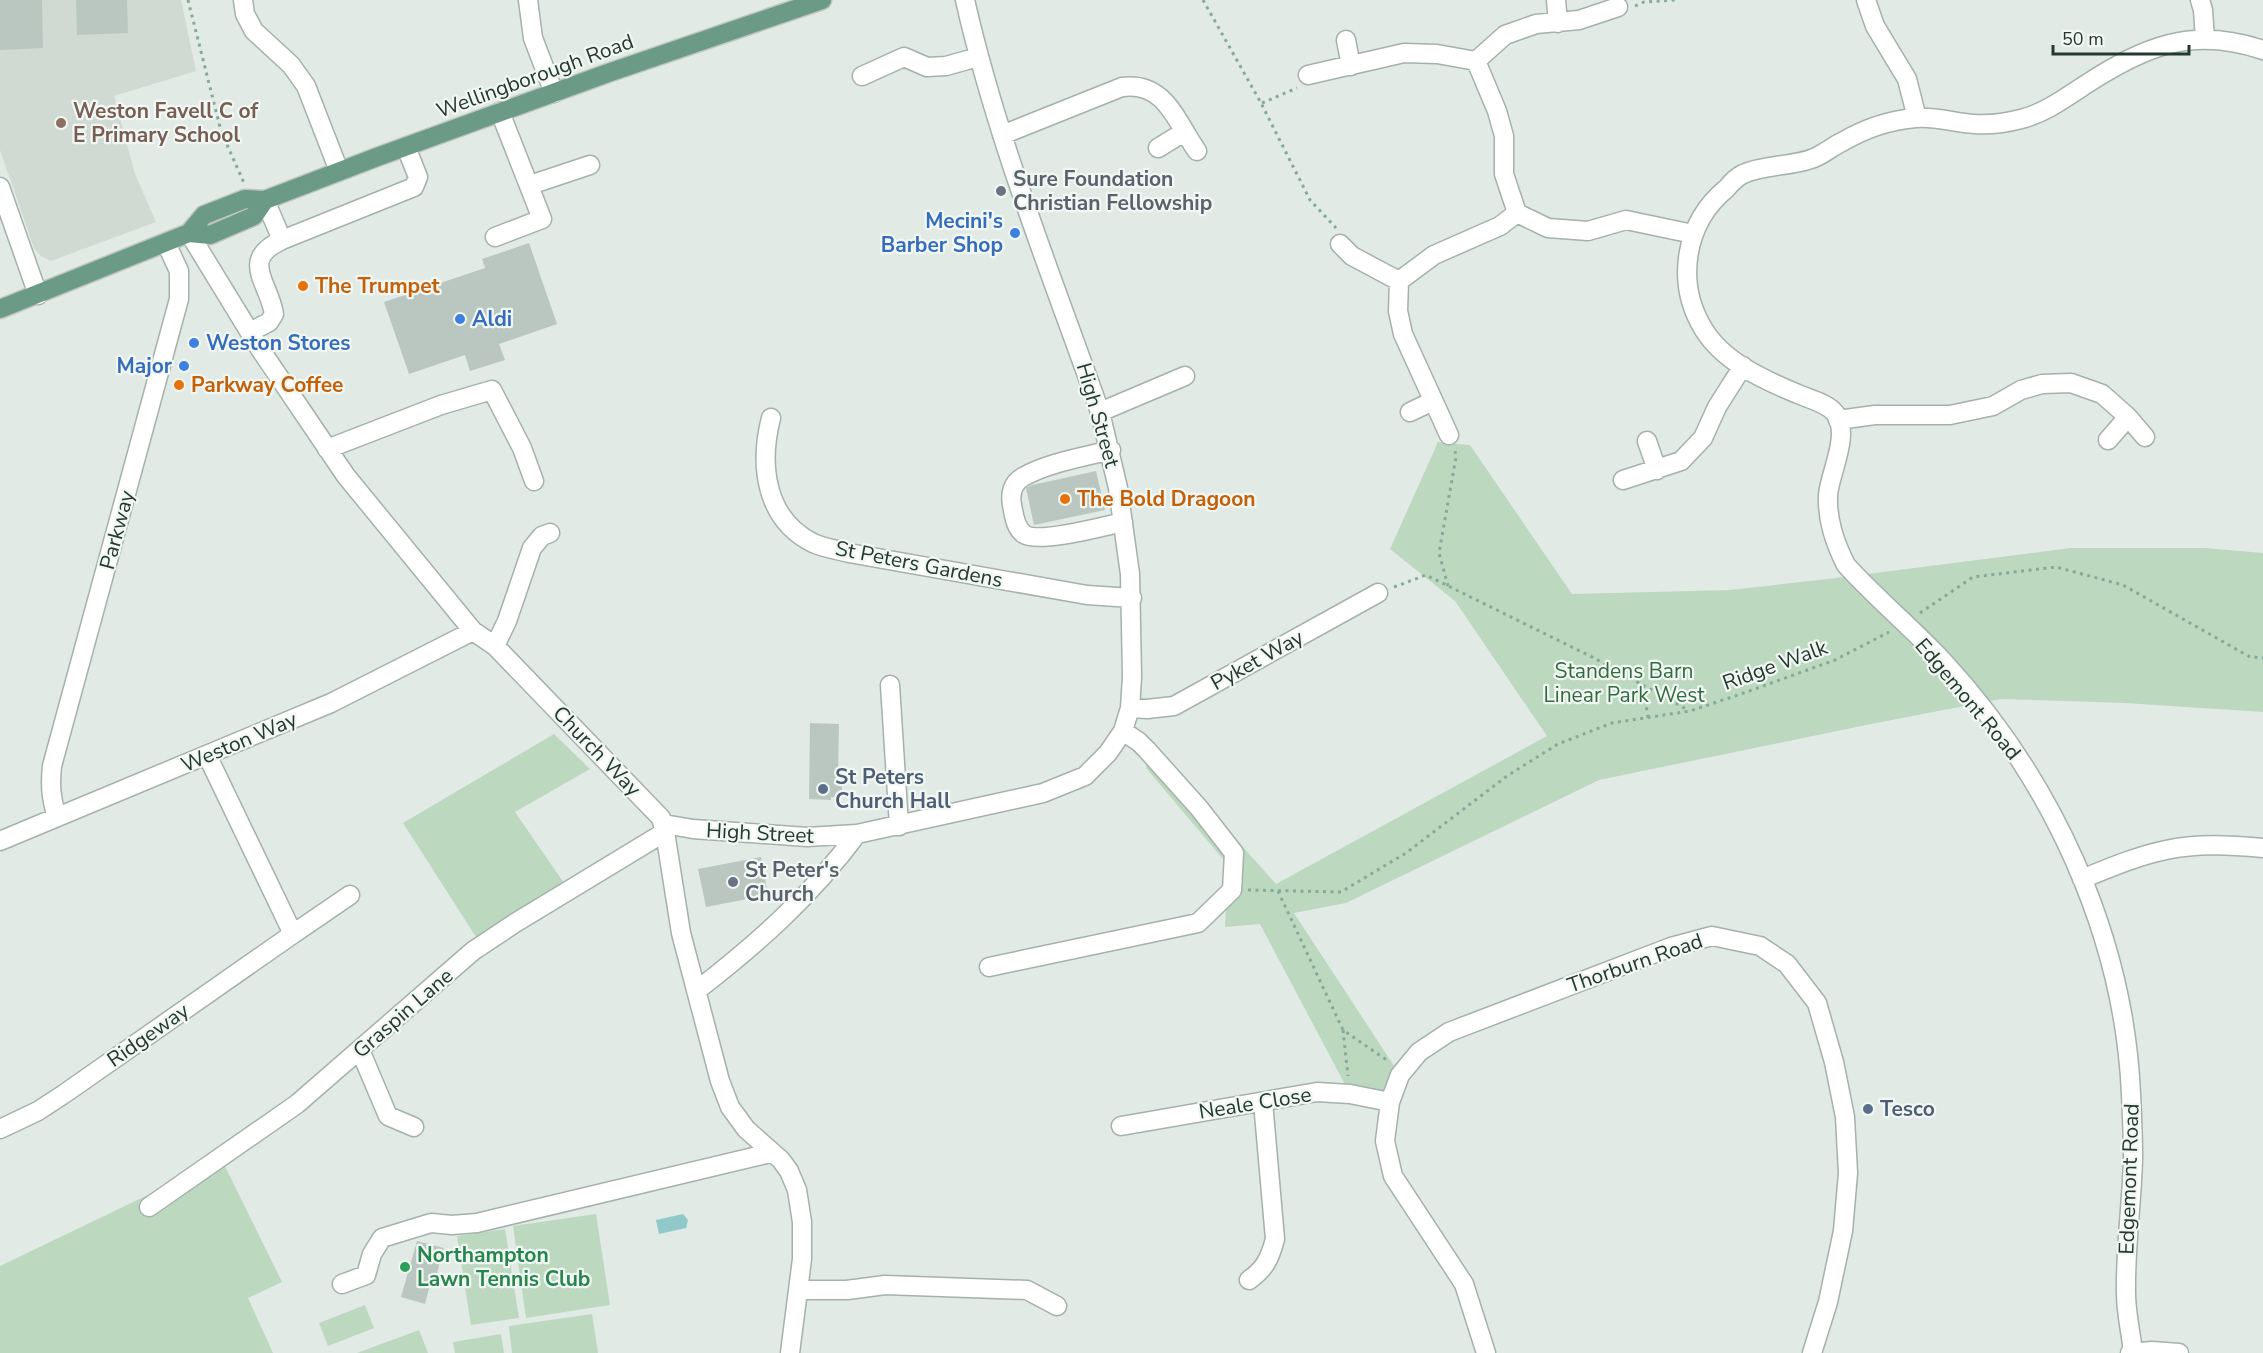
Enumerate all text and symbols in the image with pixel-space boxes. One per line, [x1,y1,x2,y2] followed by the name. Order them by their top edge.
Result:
[2053,18,2190,56] scale bar
[433,27,637,125] street label: Wellingborough Road
[2062,27,2104,51] text: 50 m
[73,97,259,149] place label: Weston Favell C of E Primary School
[54,116,68,130] marker: Weston Favell C of E Primary School
[1013,165,1212,217] place label: Sure Foundation Christian Fellowship
[994,184,1008,198] marker: Sure Foundation Christian Fellowship
[881,207,1003,259] place label: Mecini's Barber Shop
[1008,226,1022,240] marker: Mecini's Barber Shop
[315,272,441,300] place label: The Trumpet
[296,279,310,293] marker: The Trumpet
[472,305,512,333] place label: Aldi
[453,312,467,326] marker: Aldi
[206,329,350,357] place label: Weston Stores
[187,336,201,350] marker: Weston Stores
[117,352,173,380] place label: Major
[177,359,191,373] marker: Major
[1070,359,1126,471] street label: High Street
[191,371,343,399] place label: Parkway Coffee
[172,378,186,392] marker: Parkway Coffee
[1077,485,1256,513] place label: The Bold Dragoon
[93,487,141,573] street label: Parkway
[1058,492,1072,506] marker: The Bold Dragoon
[833,534,1005,594] street label: St Peters Gardens
[1206,623,1309,697] street label: Pyket Way
[1909,632,2027,766] street label: Edgemont Road
[1719,633,1832,697] street label: Ridge Walk
[1543,657,1705,709] park label: Standens Barn Linear Park West
[547,700,648,803] street label: Church Way
[177,705,301,779] street label: Weston Way
[835,763,951,815] place label: St Peters Church Hall
[816,782,830,796] marker: St Peters Church Hall
[705,816,815,850] street label: High Street
[745,856,839,908] place label: St Peter's Church
[726,875,740,889] marker: St Peter's Church
[1564,927,1706,999] street label: Thorburn Road
[347,962,459,1064] street label: Graspin Lane
[102,997,195,1073] street label: Ridgeway
[1197,1080,1313,1126] street label: Neale Close
[1880,1095,1935,1123] place label: Tesco
[1861,1102,1875,1116] marker: Tesco
[2112,1103,2146,1255] street label: Edgemont Road
[417,1241,590,1293] place label: Northampton Lawn Tennis Club
[398,1260,412,1274] marker: Northampton Lawn Tennis Club

